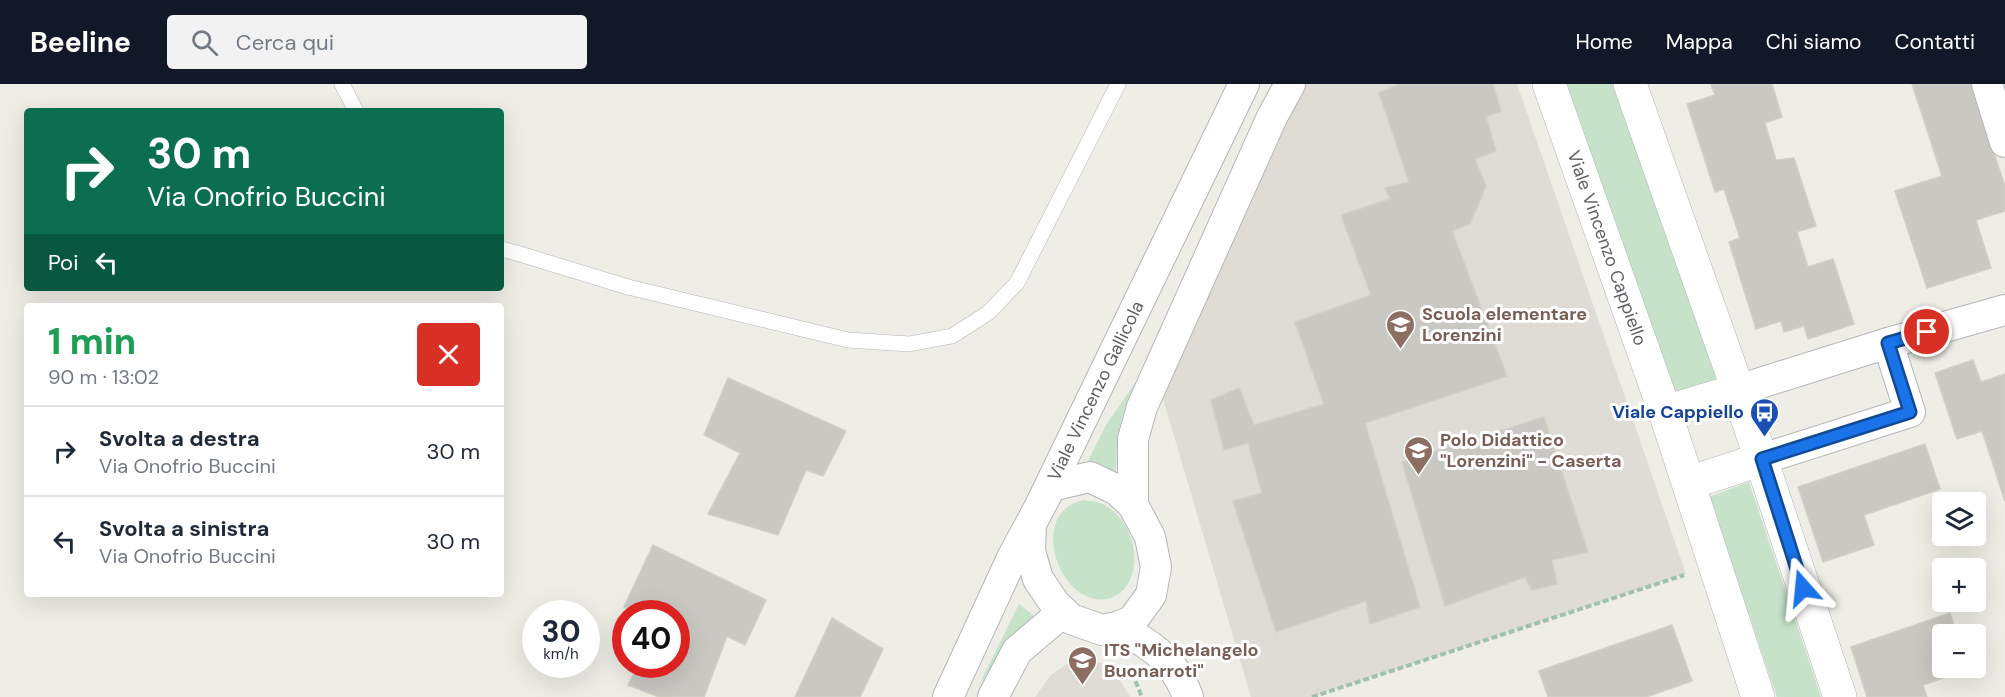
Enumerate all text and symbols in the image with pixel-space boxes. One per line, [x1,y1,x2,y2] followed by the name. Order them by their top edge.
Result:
[167,15,587,69] search box
[30,24,131,61] text: Beeline
[188,26,221,59] icon: search
[236,28,334,57] text: Cerca qui
[1575,28,1633,56] text: Home
[1666,28,1733,56] text: Mappa
[1766,28,1862,56] text: Chi siamo
[1895,28,1975,56] text: Contatti
[147,126,251,181] text: 30 m
[48,132,126,210] icon: right
[1562,147,1653,349] street label: Viale Vincenzo Cappiello
[147,179,386,214] text: Via Onofrio Buccini
[90,246,123,279] icon: left
[48,248,78,277] text: Poi
[1042,297,1149,485] street label: Viale Vincenzo Gallicola
[1422,302,1587,347] place label: Scuola elementare Lorenzini
[1901,306,1952,357] pin
[1385,308,1417,350] school or university icon: Scuola elementare Lorenzini
[1910,315,1943,348] icon: arrive
[48,318,136,365] text: 1 min
[417,323,480,386] button: close
[48,364,159,390] text: 90 m · 13:02
[1749,396,1781,438] bus stop icon: Viale Cappiello
[1612,400,1744,424] place label: Viale Cappiello
[99,424,260,453] text: Svolta a destra
[1440,428,1622,473] place label: Polo Didattico "Lorenzini" - Caserta
[1403,434,1435,476] school or university icon: Polo Didattico "Lorenzini" - Caserta
[48,435,81,468] icon: right
[426,437,480,466] text: 30 m
[99,453,276,479] text: Via Onofrio Buccini
[1932,492,1986,678] map controls
[1932,492,1986,546] button: layers
[99,514,269,543] text: Svolta a sinistra
[48,525,81,558] icon: left
[426,527,480,556] text: 30 m
[99,543,276,569] text: Via Onofrio Buccini
[1771,556,1835,620] position arrow
[1932,558,1986,612] button: +
[612,600,690,678] speed limit sign: 40
[541,612,581,651] text: 30
[1932,624,1986,678] button: −
[1104,638,1258,683] place label: ITS "Michelangelo Buonarroti"
[543,644,579,664] text: km/h
[1067,644,1099,686] school or university icon: ITS "Michelangelo Buonarroti"

